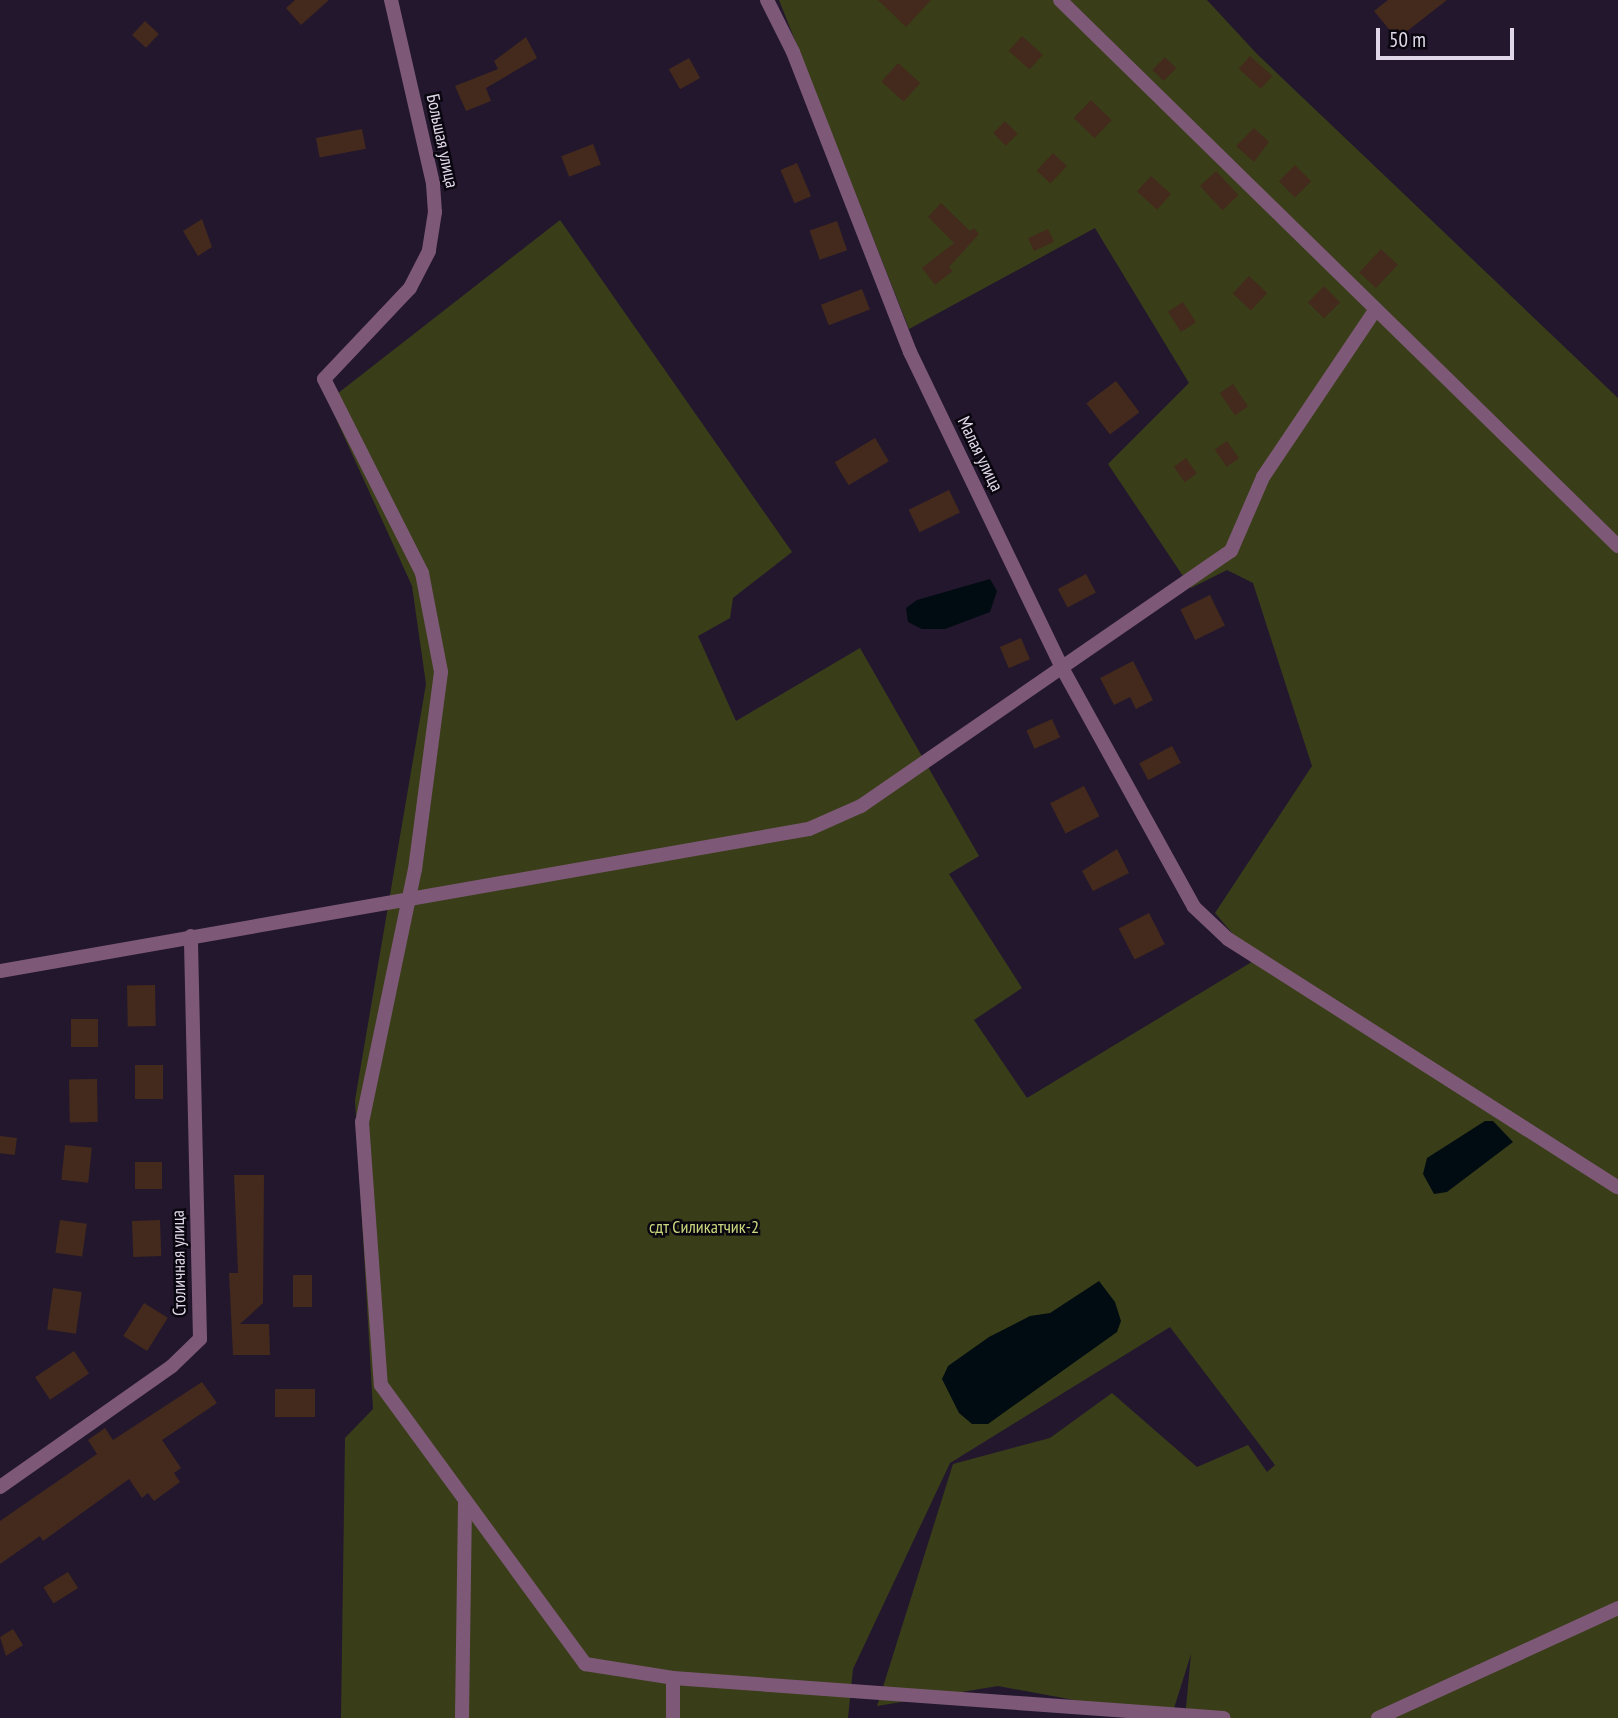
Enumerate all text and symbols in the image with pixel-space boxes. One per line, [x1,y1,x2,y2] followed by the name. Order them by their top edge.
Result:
[1380,14,1518,58] scale bar
[1389,26,1426,53] text: 50 m
[422,92,462,190] street label: Большая улица
[953,413,1007,495] street label: Малая улица
[167,1210,191,1316] street label: Столичная улица
[649,1216,759,1238] park label: сдт Силикатчик-2

